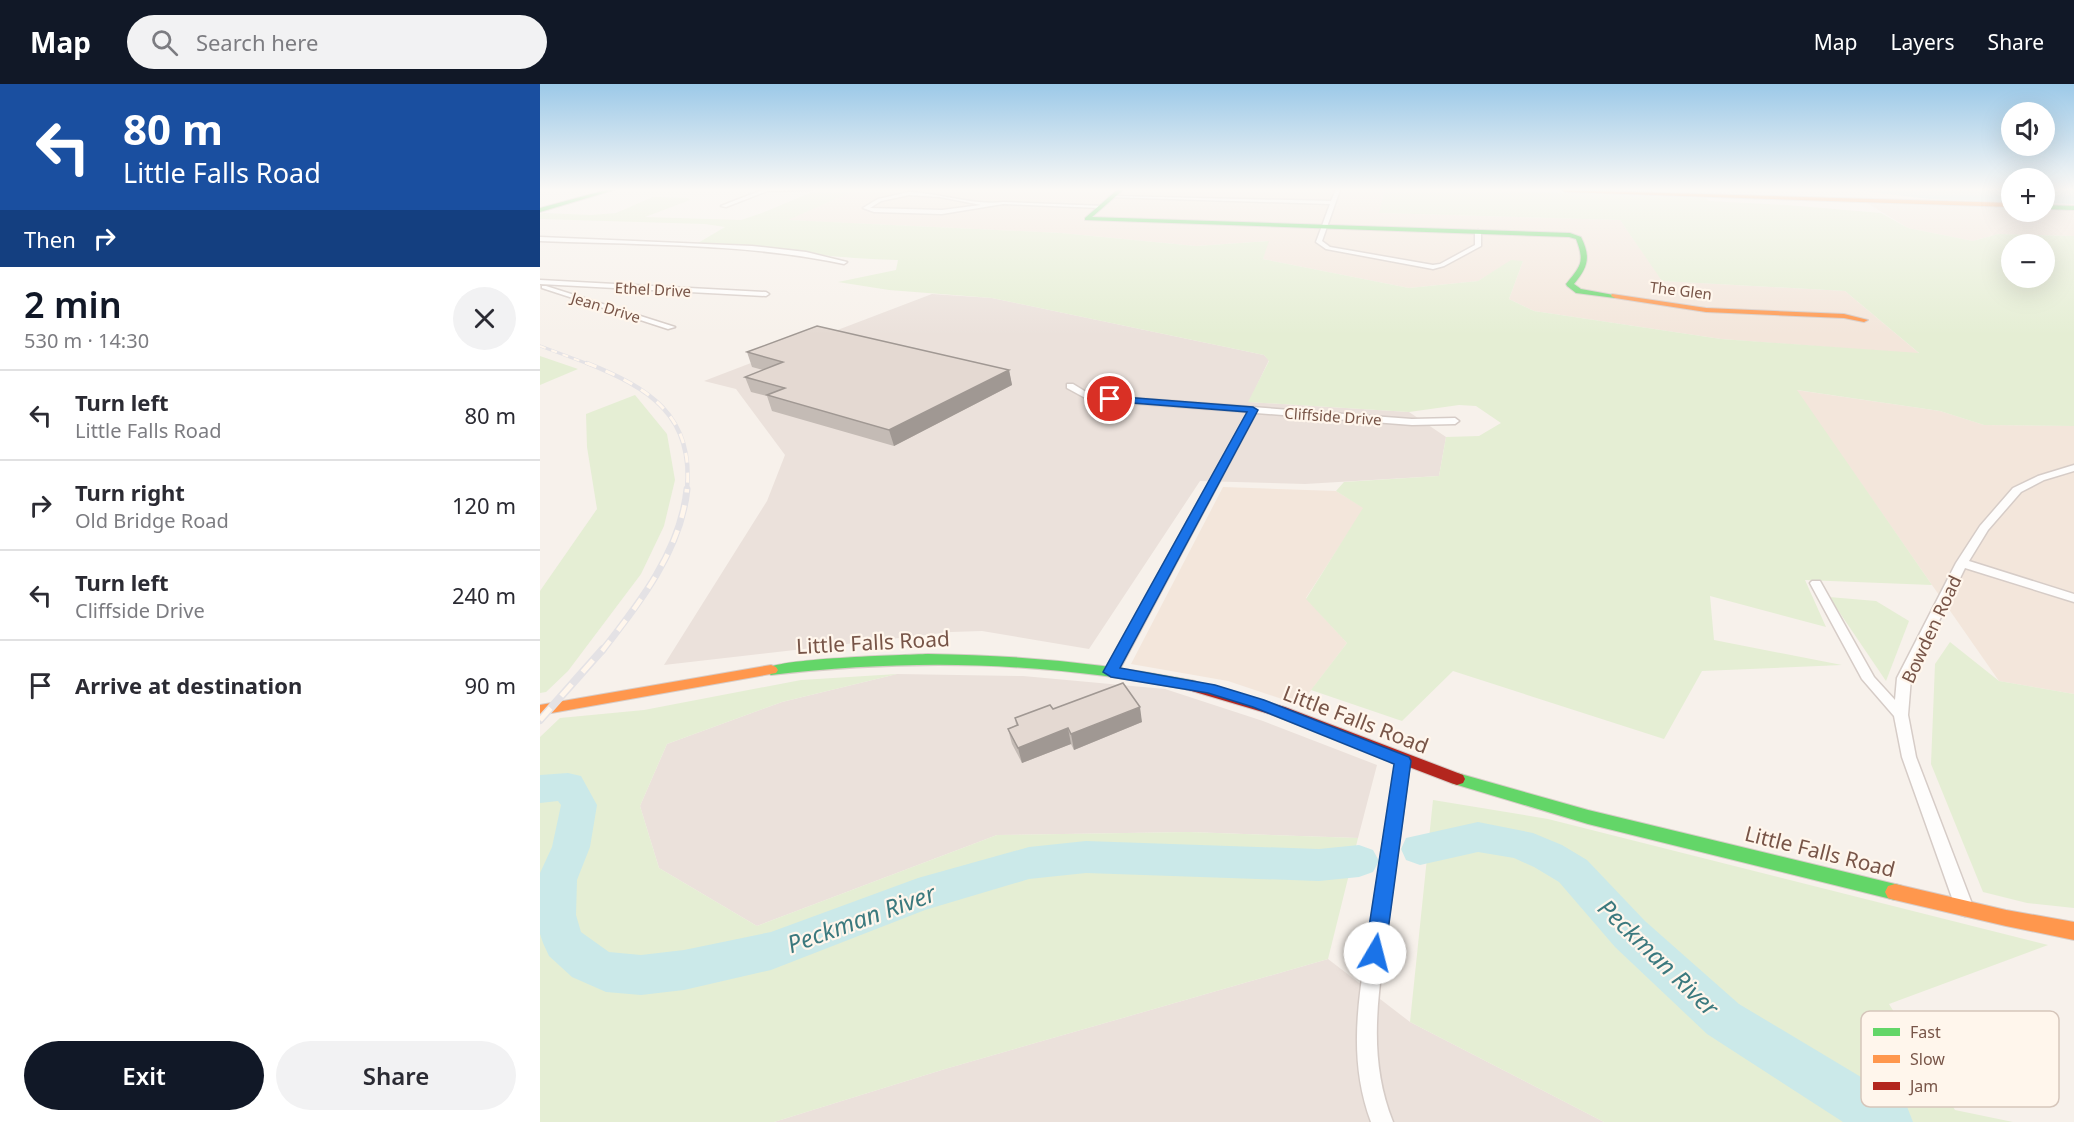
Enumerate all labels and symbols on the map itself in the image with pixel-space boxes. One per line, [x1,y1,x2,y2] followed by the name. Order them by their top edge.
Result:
[1649,276,1713,304] street label: The Glen
[614,277,692,301] street label: Ethel Drive
[567,286,643,327] street label: Jean Drive
[1084,373,1135,424] pin
[1284,403,1382,429] street label: Cliffside Drive
[1895,571,1967,687] street label: Bowden Road
[795,624,951,660] street label: Little Falls Road
[1279,678,1433,760] street label: Little Falls Road
[1742,819,1898,883] street label: Little Falls Road
[782,875,941,960] water label: Peckman River
[1592,891,1728,1024] water label: Peckman River
[1343,921,1407,985] position arrow
[1861,1011,2059,1107] legend
[1910,1021,1941,1043] text: Fast
[1910,1048,1945,1070] text: Slow
[1908,1075,1938,1097] text: Jam

